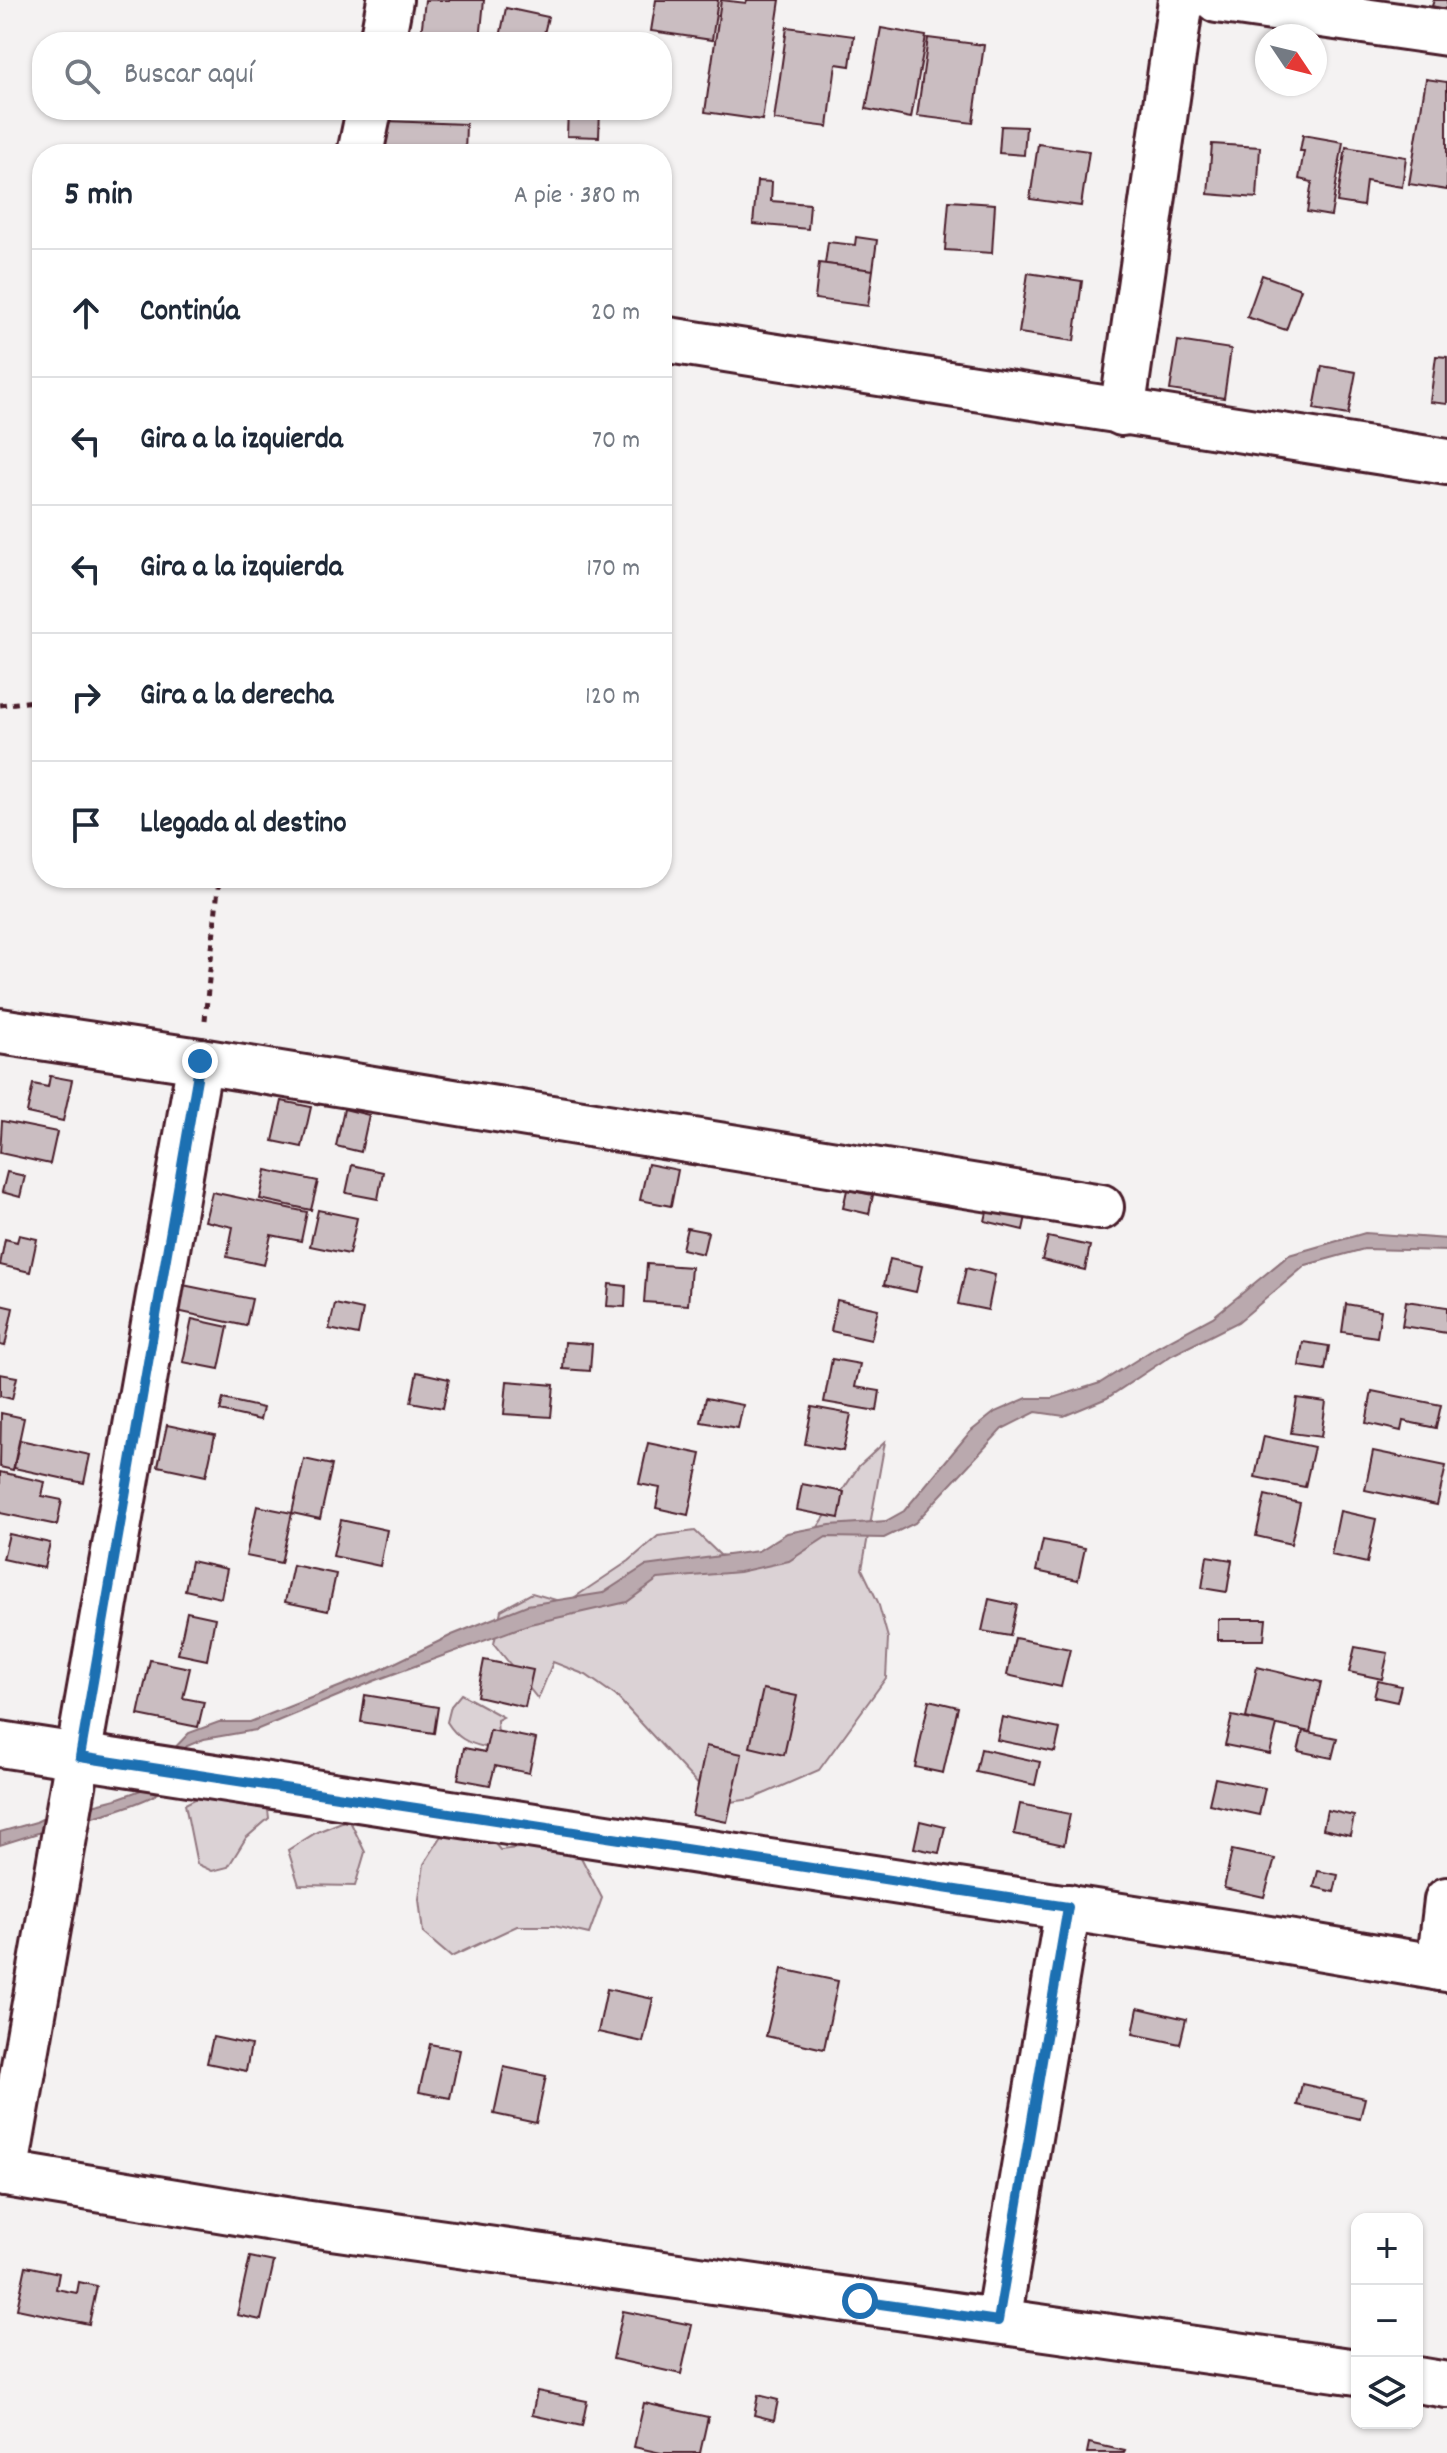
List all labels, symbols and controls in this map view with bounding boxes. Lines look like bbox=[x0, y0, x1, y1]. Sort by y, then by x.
north arrow bbox=[1255, 24, 1327, 96]
search box bbox=[32, 32, 672, 120]
icon: search bbox=[60, 54, 104, 98]
text: Buscar aquí bbox=[124, 55, 254, 98]
text: 5 min bbox=[64, 172, 133, 221]
text: A pie · 380 m bbox=[514, 178, 640, 215]
icon: ahead bbox=[64, 291, 108, 335]
text: Continúa bbox=[140, 292, 239, 335]
text: 20 m bbox=[591, 295, 640, 332]
icon: left bbox=[64, 419, 108, 463]
text: Gira a la izquierda bbox=[140, 420, 343, 463]
text: 70 m bbox=[592, 423, 640, 460]
icon: left bbox=[64, 547, 108, 591]
text: Gira a la izquierda bbox=[140, 548, 343, 591]
text: 170 m bbox=[586, 551, 640, 588]
icon: right bbox=[64, 675, 108, 719]
text: Gira a la derecha bbox=[140, 676, 333, 719]
text: 120 m bbox=[585, 679, 640, 716]
icon: arrive bbox=[64, 803, 108, 847]
text: Llegada al destino bbox=[140, 804, 347, 847]
route end bbox=[182, 1043, 218, 1079]
map controls bbox=[1351, 2213, 1423, 2429]
button: + bbox=[1351, 2213, 1423, 2285]
route start bbox=[842, 2283, 878, 2319]
button: − bbox=[1351, 2285, 1423, 2357]
button: layers bbox=[1351, 2357, 1423, 2429]

